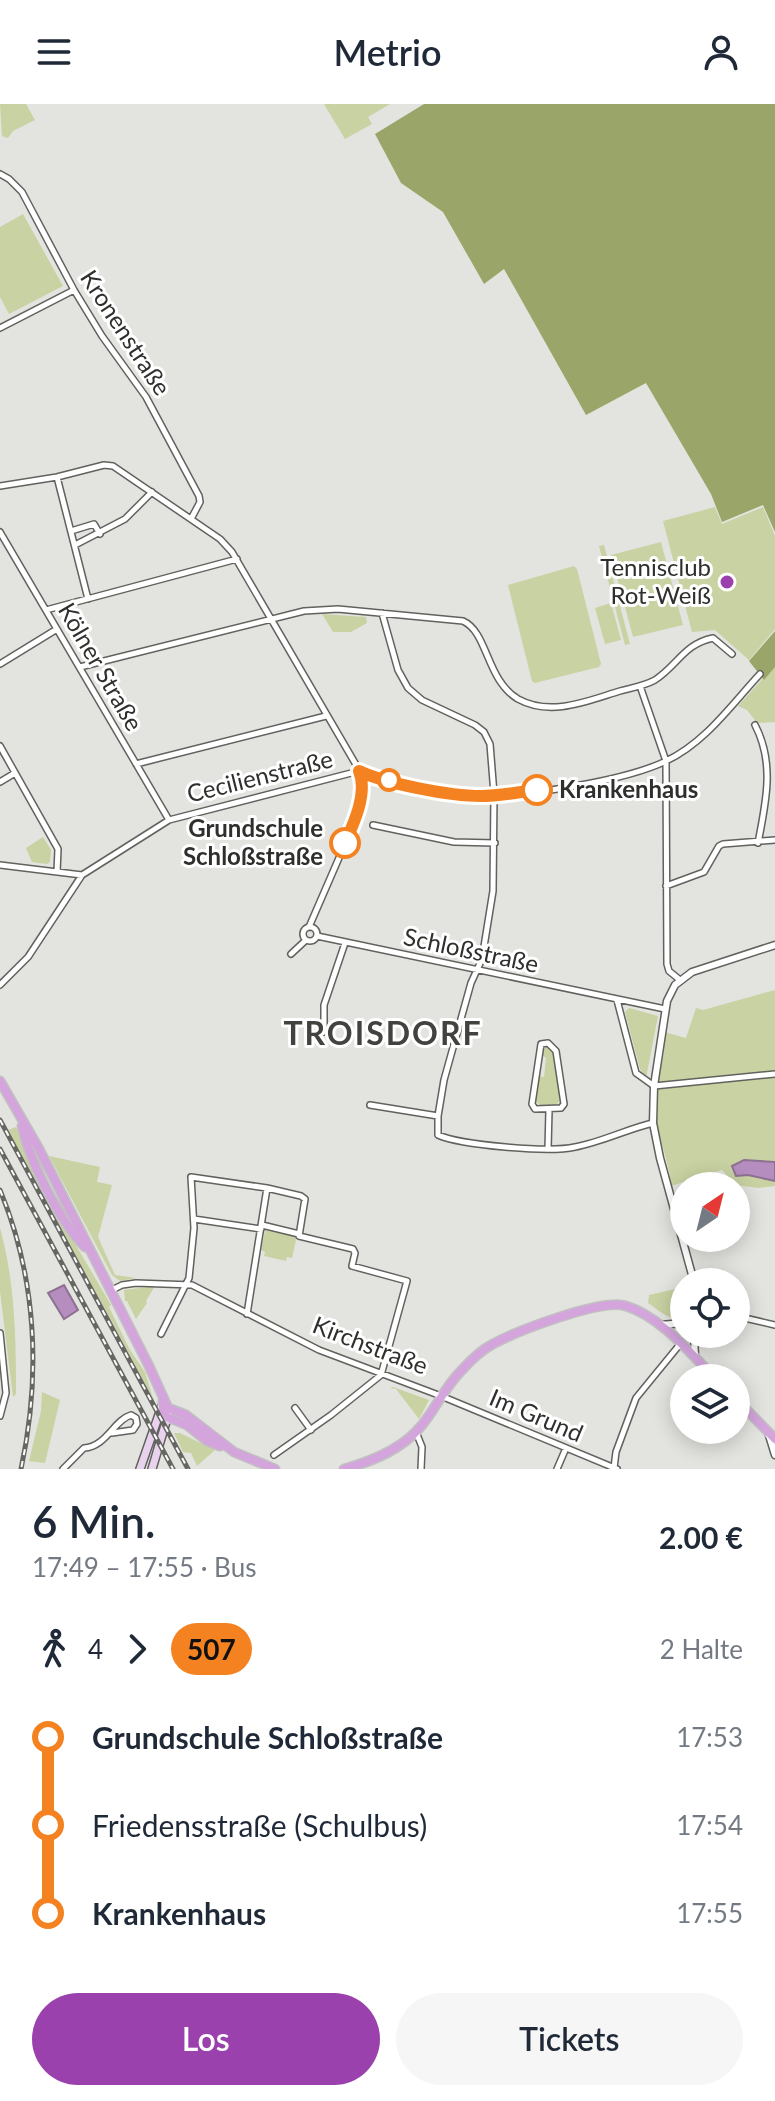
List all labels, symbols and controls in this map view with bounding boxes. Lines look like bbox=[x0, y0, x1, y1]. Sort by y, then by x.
icon: menu bbox=[32, 30, 76, 74]
text: Metrio bbox=[333, 30, 442, 74]
icon: person bbox=[699, 30, 743, 74]
street label: Kronenstraße bbox=[75, 264, 177, 400]
place label: Tennisclub Rot-Weiß bbox=[600, 552, 711, 609]
marker: Tennisclub Rot-Weiß bbox=[718, 573, 736, 591]
street label: Kölner Straße bbox=[53, 597, 150, 735]
street label: Cecilienstraße bbox=[184, 743, 336, 808]
unlabelled marker bbox=[378, 769, 400, 791]
place label: Krankenhaus bbox=[559, 774, 698, 803]
marker: Krankenhaus bbox=[522, 775, 552, 805]
place label: Grundschule Schloßstraße bbox=[183, 813, 323, 870]
marker: Grundschule Schloßstraße bbox=[330, 828, 360, 858]
street label: Schloßstraße bbox=[401, 921, 541, 978]
district label: TROISDORF bbox=[283, 1013, 483, 1052]
north arrow bbox=[670, 1172, 750, 1252]
map controls bbox=[670, 1172, 750, 1444]
button: locate bbox=[670, 1268, 750, 1348]
street label: Kirchstraße bbox=[309, 1309, 432, 1380]
button: layers bbox=[670, 1364, 750, 1444]
street label: Im Grund bbox=[485, 1382, 588, 1447]
text: 6 Min. bbox=[32, 1495, 155, 1547]
text: 2.00 € bbox=[659, 1519, 743, 1555]
text: 17:49 – 17:55 · Bus bbox=[32, 1551, 256, 1583]
icon: walk bbox=[32, 1627, 76, 1671]
icon: forward bbox=[115, 1627, 159, 1671]
text: 507 bbox=[187, 1632, 236, 1666]
text: 4 bbox=[88, 1633, 103, 1665]
text: 2 Halte bbox=[660, 1633, 743, 1665]
text: Grundschule Schloßstraße bbox=[92, 1719, 443, 1755]
text: 17:53 bbox=[676, 1721, 743, 1753]
text: Friedensstraße (Schulbus) bbox=[92, 1807, 427, 1843]
text: 17:54 bbox=[676, 1809, 743, 1841]
text: Krankenhaus bbox=[92, 1895, 266, 1931]
text: 17:55 bbox=[676, 1897, 743, 1929]
button: Los bbox=[32, 1993, 380, 2085]
button: Tickets bbox=[396, 1993, 743, 2085]

